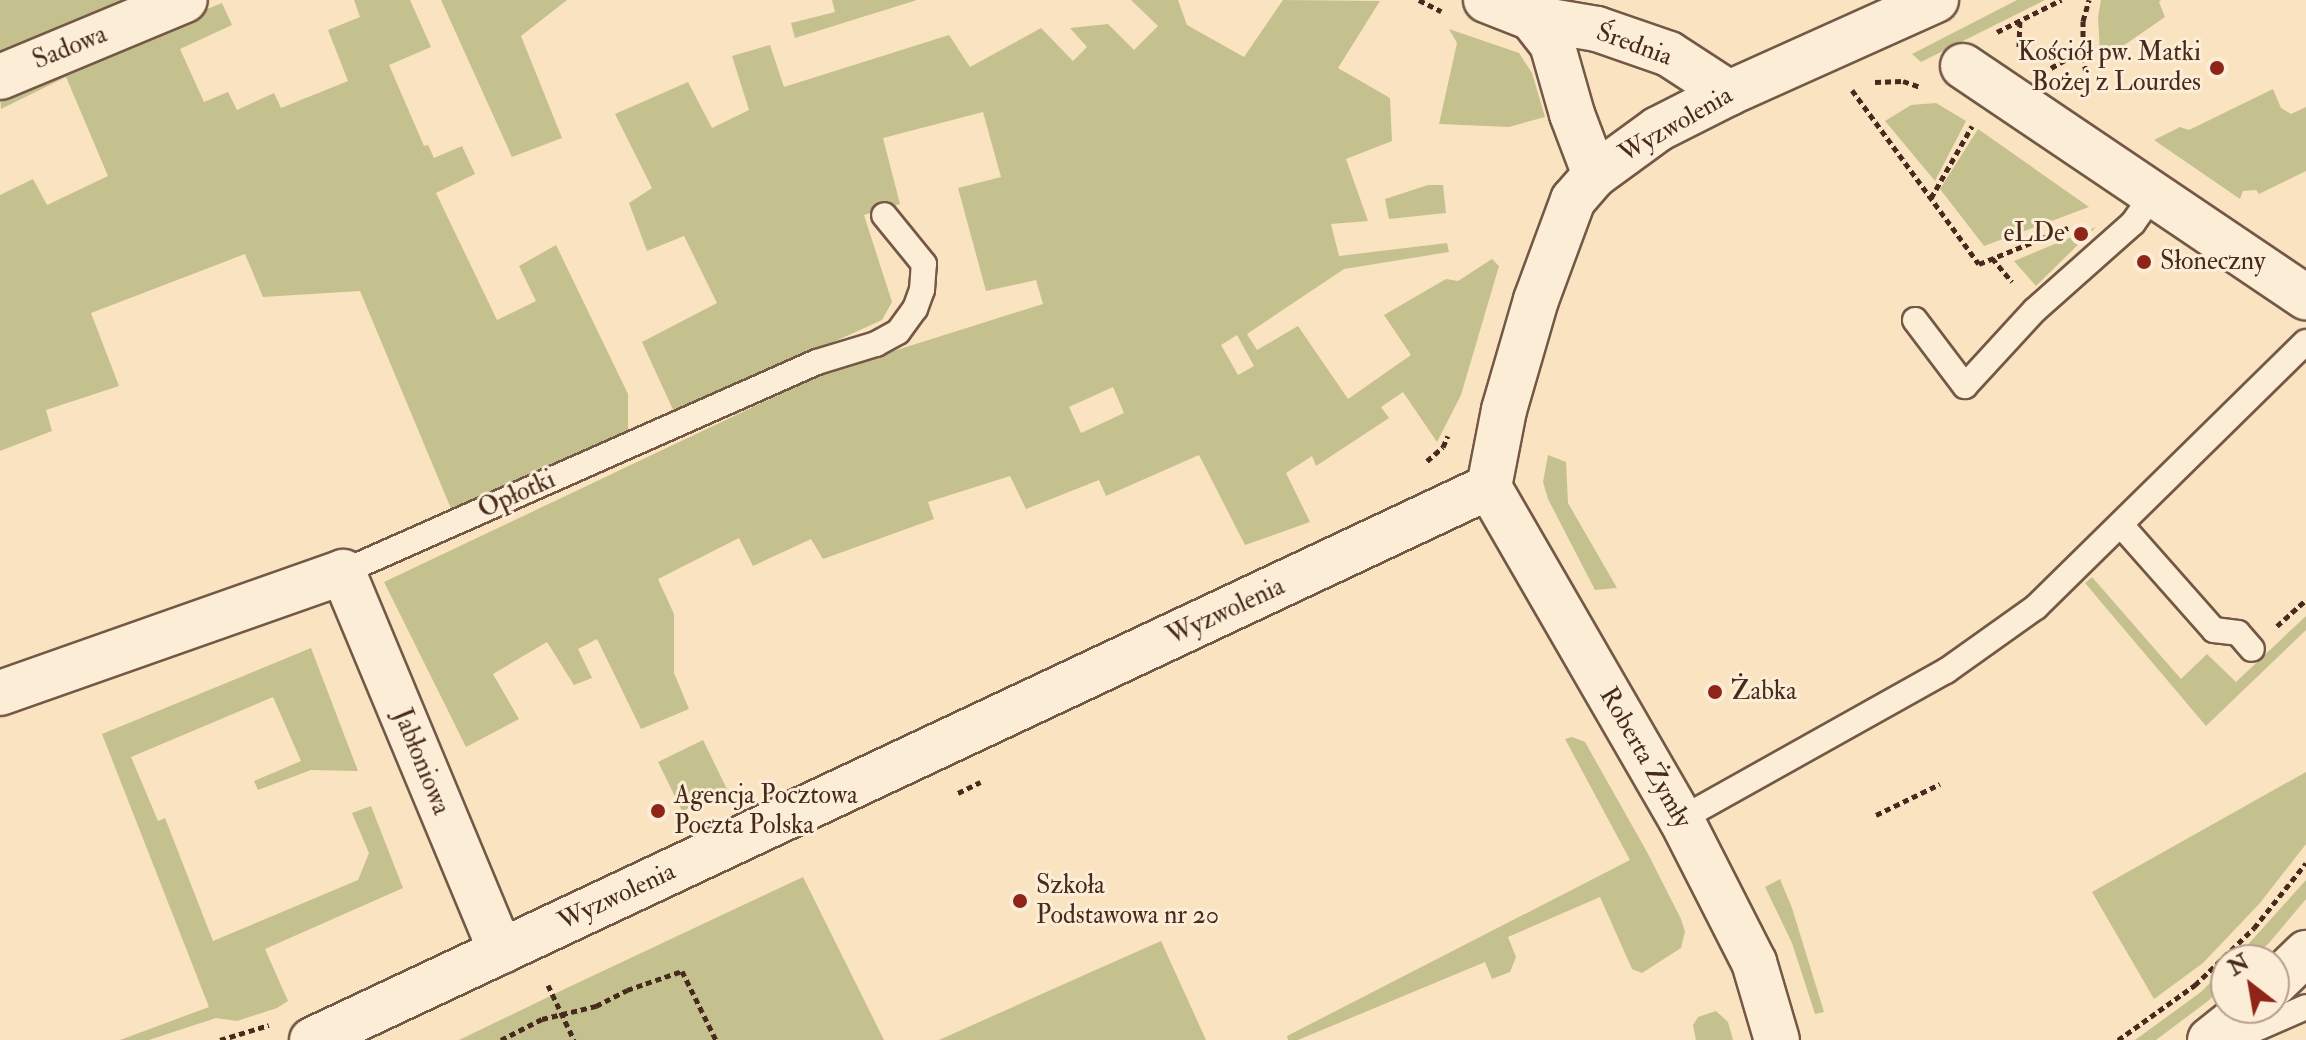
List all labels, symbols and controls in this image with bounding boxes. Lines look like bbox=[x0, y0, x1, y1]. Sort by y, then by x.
street label: Średnia bbox=[1592, 17, 1676, 73]
street label: Sadowa bbox=[28, 19, 112, 77]
place label: Kościół pw. Matki Bożej z Lourdes bbox=[2018, 37, 2201, 98]
marker: Kościół pw. Matki Bożej z Lourdes bbox=[2208, 59, 2226, 77]
street label: Wyzwolenia bbox=[1614, 80, 1738, 170]
place label: eLDe bbox=[2004, 218, 2065, 250]
marker: eLDe bbox=[2072, 225, 2090, 243]
place label: Słoneczny bbox=[2160, 246, 2265, 278]
marker: Słoneczny bbox=[2135, 253, 2153, 271]
street label: Opłotki bbox=[474, 464, 560, 526]
street label: Wyzwolenia bbox=[1162, 571, 1290, 653]
place label: Żabka bbox=[1731, 676, 1797, 708]
street label: Roberta Żymły bbox=[1592, 682, 1698, 834]
marker: Żabka bbox=[1706, 683, 1724, 701]
street label: Jabłoniowa bbox=[386, 704, 456, 820]
place label: Agencja Pocztowa Poczta Polska bbox=[674, 780, 858, 842]
marker: Agencja Pocztowa Poczta Polska bbox=[649, 802, 667, 820]
street label: Wyzwolenia bbox=[553, 856, 681, 938]
place label: Szkoła Podstawowa nr 20 bbox=[1036, 870, 1219, 932]
marker: Szkoła Podstawowa nr 20 bbox=[1011, 892, 1029, 910]
north arrow bbox=[2210, 944, 2290, 1024]
text: N bbox=[2223, 948, 2254, 982]

